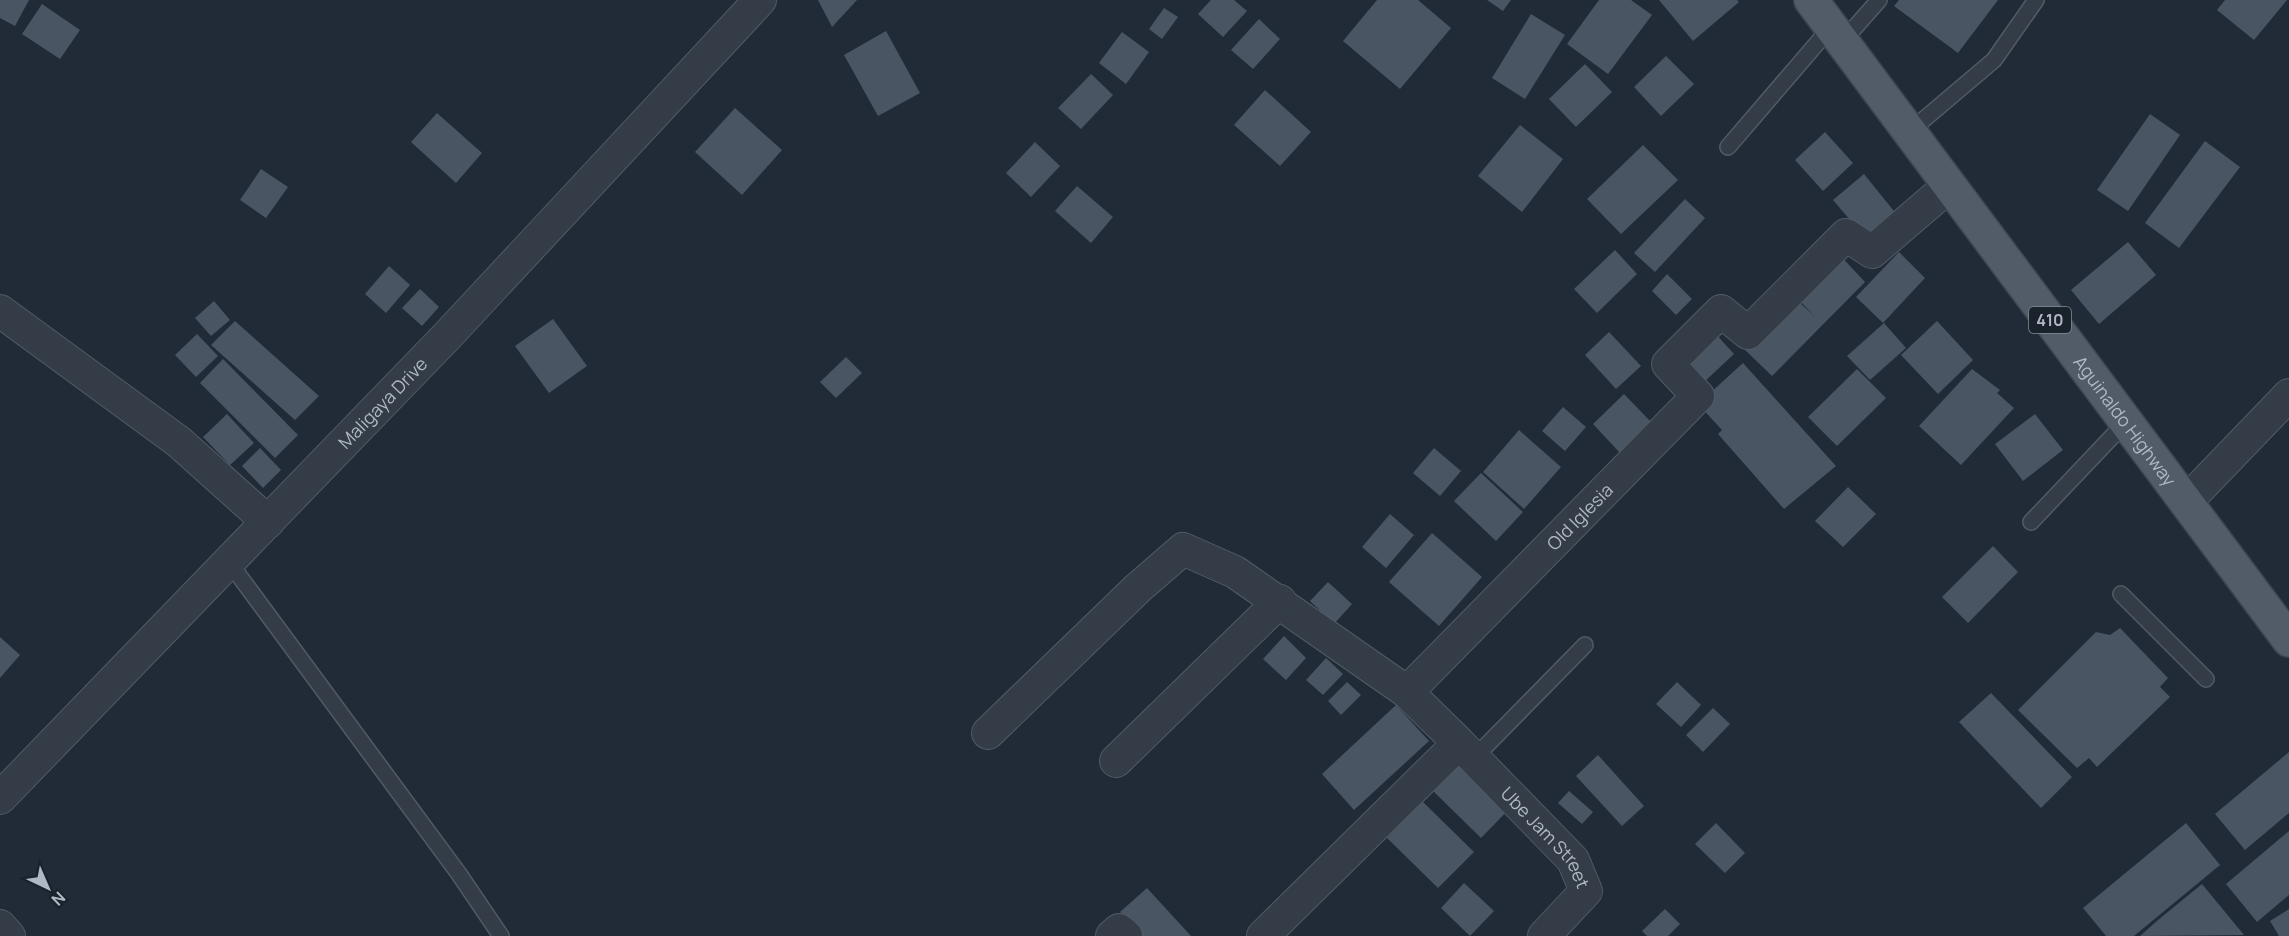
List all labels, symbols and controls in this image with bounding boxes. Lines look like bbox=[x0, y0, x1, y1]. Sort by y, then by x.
road number: 410 bbox=[2029, 307, 2071, 333]
street label: Aguinaldo Highway bbox=[2069, 351, 2182, 491]
street label: Maligaya Drive bbox=[333, 352, 432, 454]
street label: Old Iglesia bbox=[1541, 478, 1618, 555]
street label: Ube Jam Street bbox=[1496, 781, 1595, 892]
north arrow bbox=[18, 858, 78, 918]
text: N bbox=[47, 887, 70, 911]

